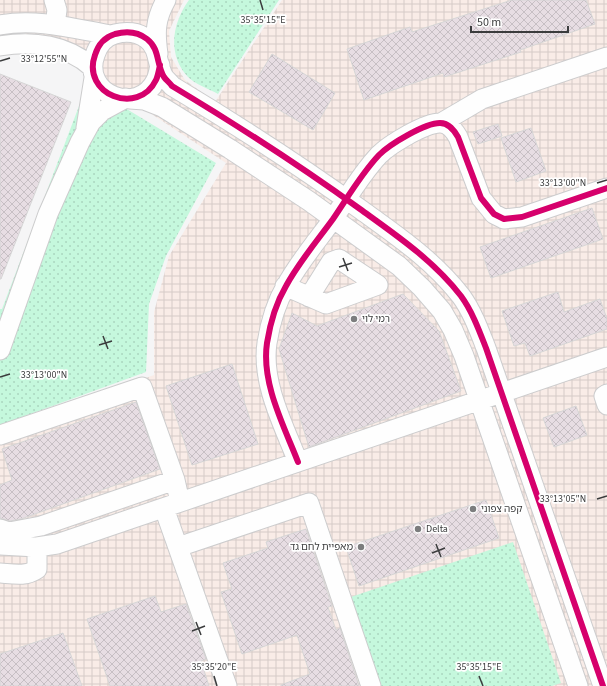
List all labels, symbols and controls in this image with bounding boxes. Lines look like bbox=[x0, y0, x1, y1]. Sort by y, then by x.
scale bar bbox=[471, 8, 568, 34]
text: 35°35'15"E bbox=[240, 13, 286, 27]
text: 50 m bbox=[477, 14, 501, 31]
text: 33°12'55"N bbox=[21, 52, 67, 66]
text: 33°13'00"N bbox=[540, 176, 586, 190]
place label: רמי לוי bbox=[362, 312, 390, 326]
marker: רמי לוי bbox=[349, 314, 359, 324]
text: 33°13'00"N bbox=[21, 368, 67, 382]
text: 33°13'05"N bbox=[540, 492, 586, 506]
place label: קפה צפוני bbox=[481, 502, 522, 516]
marker: קפה צפוני bbox=[468, 504, 478, 514]
place label: Delta bbox=[426, 522, 448, 536]
marker: Delta bbox=[413, 524, 423, 534]
place label: מאפיית לחם גד bbox=[290, 540, 353, 554]
marker: מאפיית לחם גד bbox=[356, 542, 366, 552]
text: 35°35'20"E bbox=[191, 660, 237, 674]
text: 35°35'15"E bbox=[456, 660, 502, 674]

